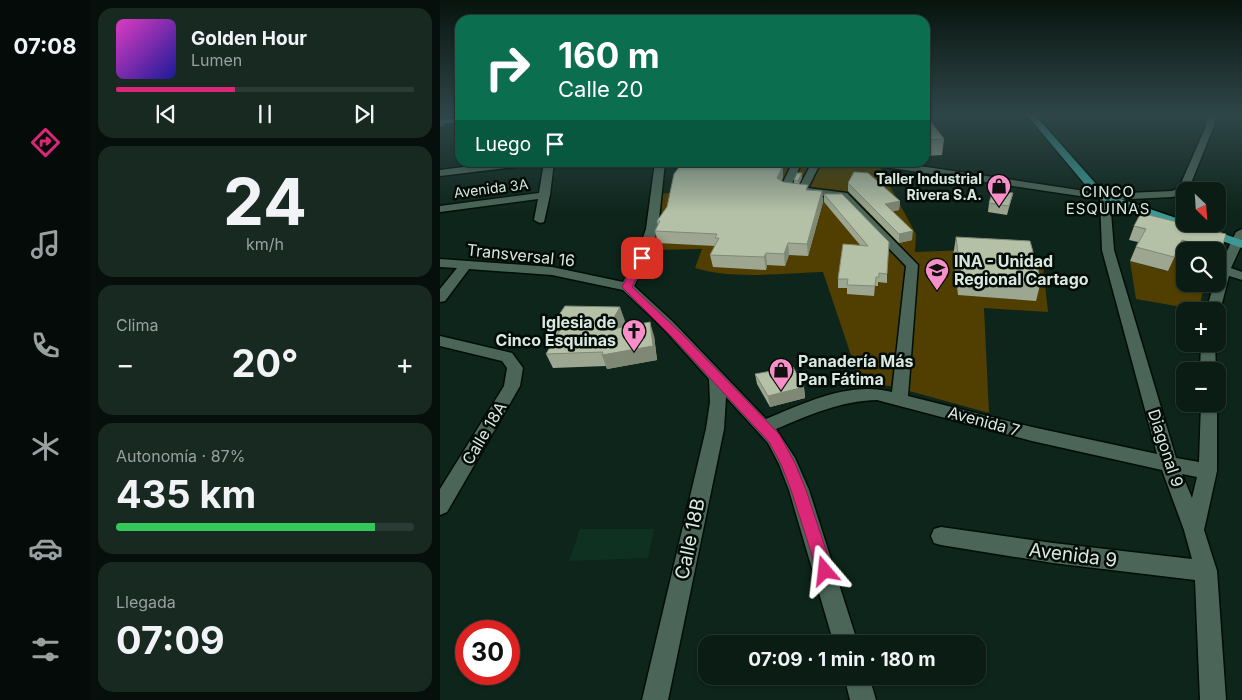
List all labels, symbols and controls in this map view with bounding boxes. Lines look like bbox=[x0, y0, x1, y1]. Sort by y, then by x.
text: Golden Hour bbox=[191, 27, 307, 50]
text: 07:08 bbox=[14, 33, 76, 59]
text: 160 m bbox=[558, 34, 660, 76]
icon: right bbox=[475, 35, 540, 100]
text: Lumen bbox=[191, 50, 242, 70]
text: Calle 20 bbox=[558, 76, 643, 102]
icon: previous bbox=[152, 100, 180, 128]
icon: pause bbox=[251, 100, 279, 128]
icon: next bbox=[350, 100, 378, 128]
icon: directions bbox=[28, 125, 63, 160]
icon: arrive bbox=[541, 130, 569, 158]
text: Luego bbox=[475, 133, 531, 156]
text: 24 bbox=[223, 162, 307, 241]
place label: Taller Industrial Rivera S.A. bbox=[876, 170, 982, 203]
shop icon: Taller Industrial Rivera S.A. bbox=[986, 173, 1012, 207]
street label: Avenida 3A bbox=[453, 175, 529, 201]
district label: CINCO ESQUINAS bbox=[1066, 182, 1150, 218]
north arrow bbox=[1176, 182, 1226, 232]
map controls bbox=[1176, 182, 1226, 412]
icon: music bbox=[28, 227, 63, 262]
text: km/h bbox=[246, 234, 284, 254]
pin bbox=[621, 237, 663, 279]
street label: Transversal 16 bbox=[466, 239, 576, 271]
button: search bbox=[1176, 242, 1226, 292]
icon: arrive bbox=[628, 244, 656, 272]
place label: INA - Unidad Regional Cartago bbox=[954, 251, 1089, 289]
school or university icon: INA - Unidad Regional Cartago bbox=[924, 257, 950, 291]
button: + bbox=[1176, 302, 1226, 352]
place label: Iglesia de Cinco Esquinas bbox=[496, 312, 616, 350]
text: Clima bbox=[116, 315, 158, 335]
church icon: Iglesia de Cinco Esquinas bbox=[621, 318, 647, 352]
icon: phone bbox=[28, 328, 63, 363]
text: 20° bbox=[231, 340, 299, 386]
text: − bbox=[116, 347, 135, 381]
text: + bbox=[395, 347, 414, 381]
place label: Panadería Más Pan Fátima bbox=[798, 351, 914, 389]
shop icon: Panadería Más Pan Fátima bbox=[768, 357, 794, 391]
button: − bbox=[1176, 362, 1226, 412]
street label: Calle 18A bbox=[457, 398, 511, 468]
street label: Avenida 7 bbox=[946, 402, 1022, 440]
street label: Diagonal 9 bbox=[1144, 407, 1188, 489]
icon: climate bbox=[28, 429, 63, 464]
text: Autonomía · 87% bbox=[116, 446, 245, 466]
text: 435 km bbox=[116, 471, 256, 517]
street label: Calle 18B bbox=[670, 496, 710, 582]
icon: car bbox=[28, 531, 63, 566]
street label: Avenida 9 bbox=[1028, 538, 1118, 572]
position arrow bbox=[798, 544, 850, 596]
text: Llegada bbox=[116, 592, 176, 612]
text: 07:09 bbox=[116, 617, 225, 663]
speed limit sign: 30 bbox=[455, 620, 520, 685]
icon: filters bbox=[28, 632, 63, 667]
text: 07:09 · 1 min · 180 m bbox=[748, 648, 936, 671]

